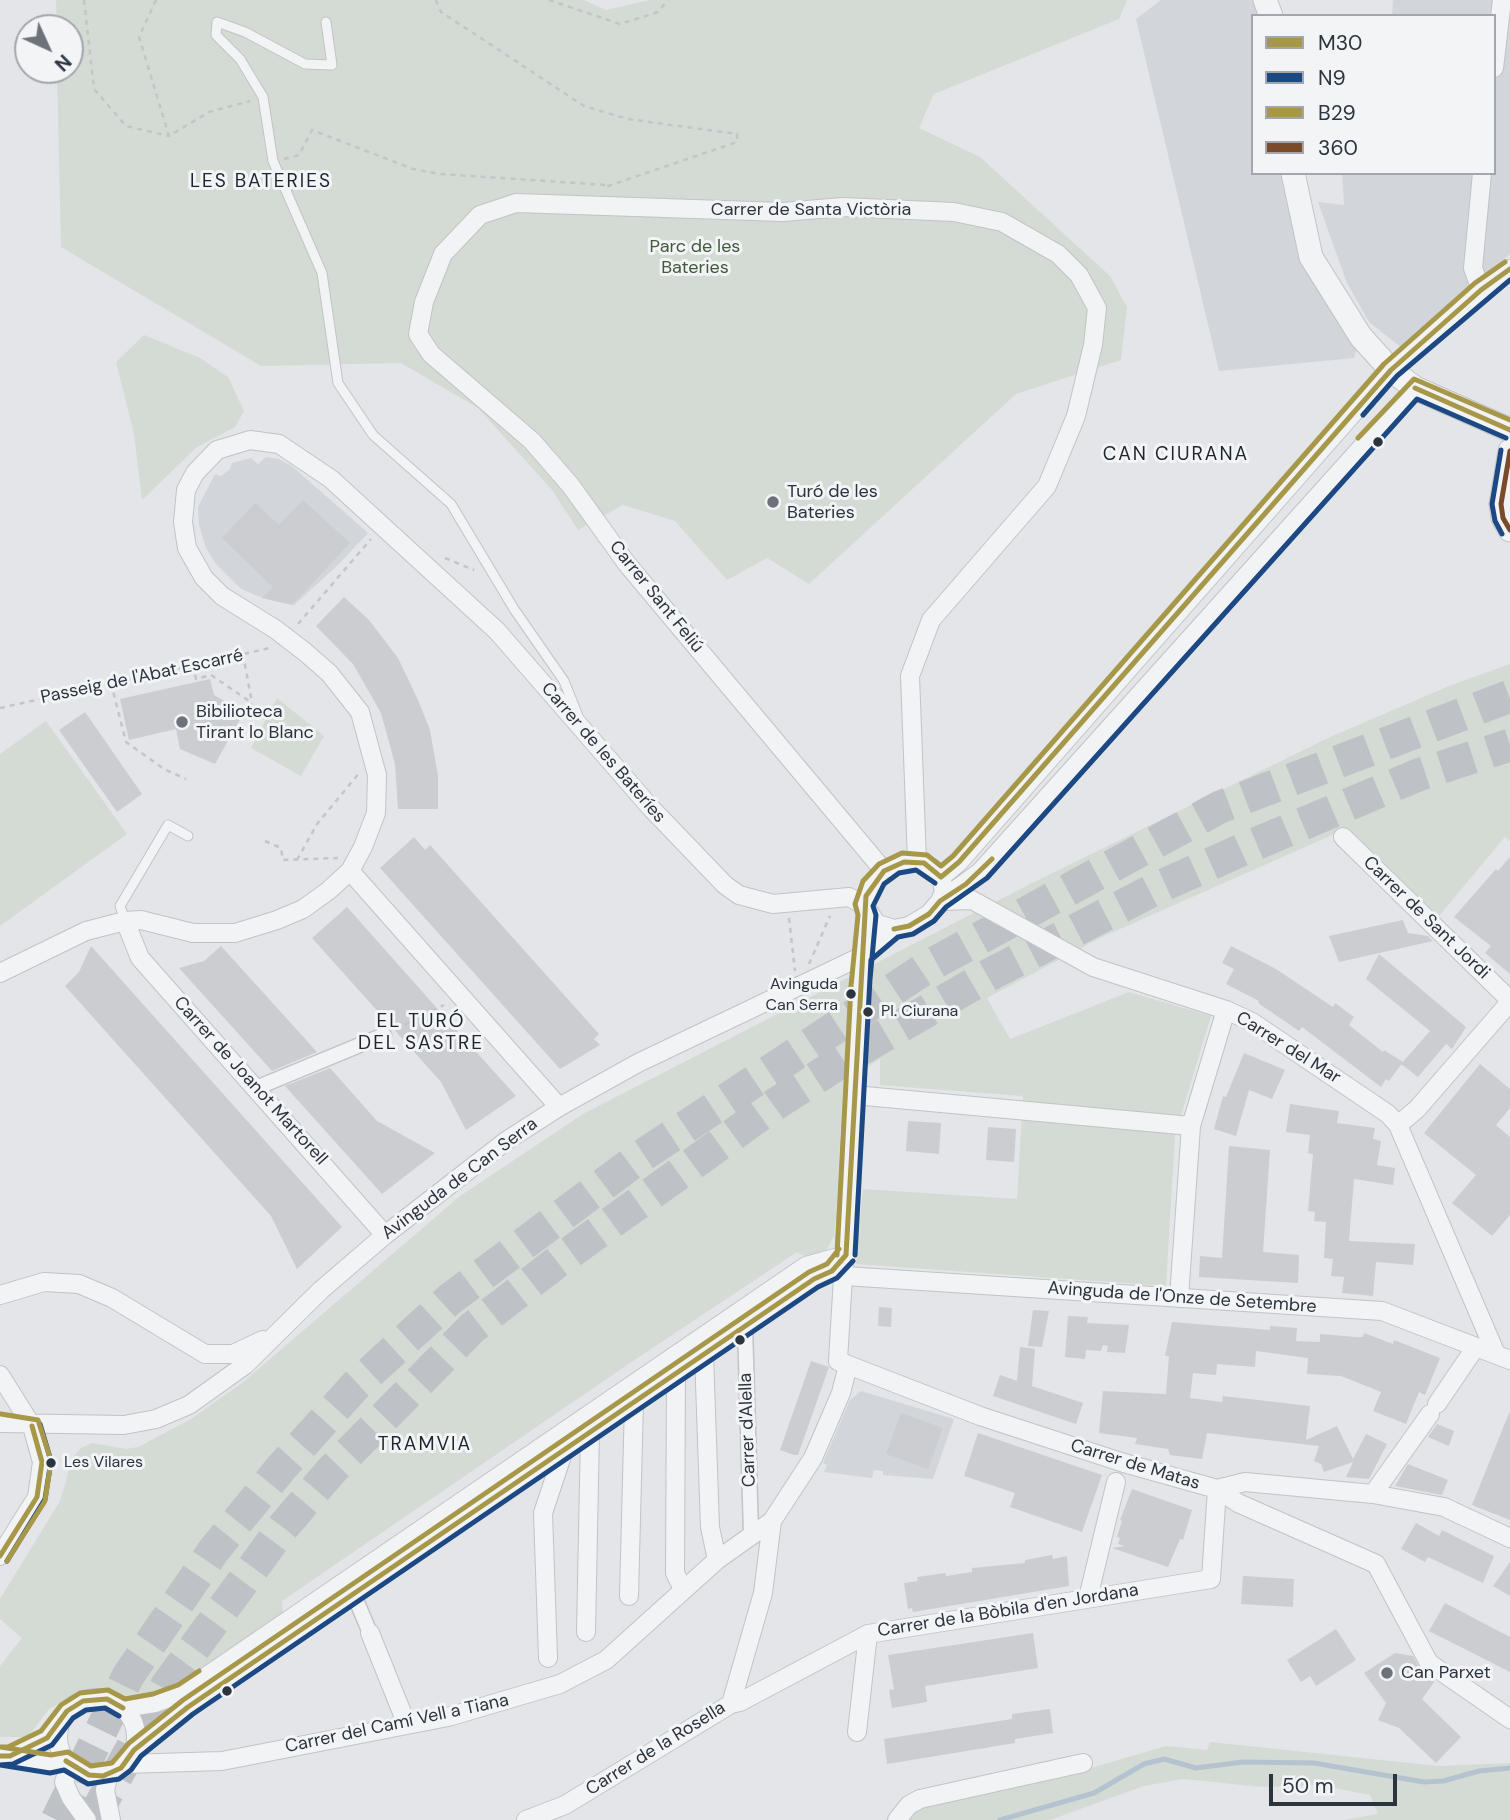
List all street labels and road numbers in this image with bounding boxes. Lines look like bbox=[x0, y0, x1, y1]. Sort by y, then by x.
street label: Carrer de Santa Victòria bbox=[711, 199, 911, 221]
street label: Carrer Sant Feliú bbox=[604, 537, 708, 657]
street label: Passeig de l'Abat Escarré bbox=[39, 645, 245, 709]
street label: Carrer de les Bateríes bbox=[536, 678, 670, 828]
street label: Carrer de Sant Jordi bbox=[1358, 852, 1494, 984]
street label: Carrer de Joanot Martorell bbox=[169, 992, 331, 1170]
street label: Carrer del Mar bbox=[1232, 1007, 1344, 1089]
street label: Avinguda de Can Serra bbox=[378, 1113, 542, 1245]
street label: Avinguda de l'Onze de Setembre bbox=[1047, 1278, 1317, 1318]
street label: Carrer d'Alella bbox=[735, 1372, 761, 1488]
street label: Carrer de Matas bbox=[1068, 1435, 1202, 1495]
street label: Carrer de la Bòbila d'en Jordana bbox=[876, 1580, 1140, 1642]
street label: Carrer del Camí Vell a Tiana bbox=[283, 1690, 511, 1758]
street label: Carrer de la Rosella bbox=[582, 1697, 730, 1801]

